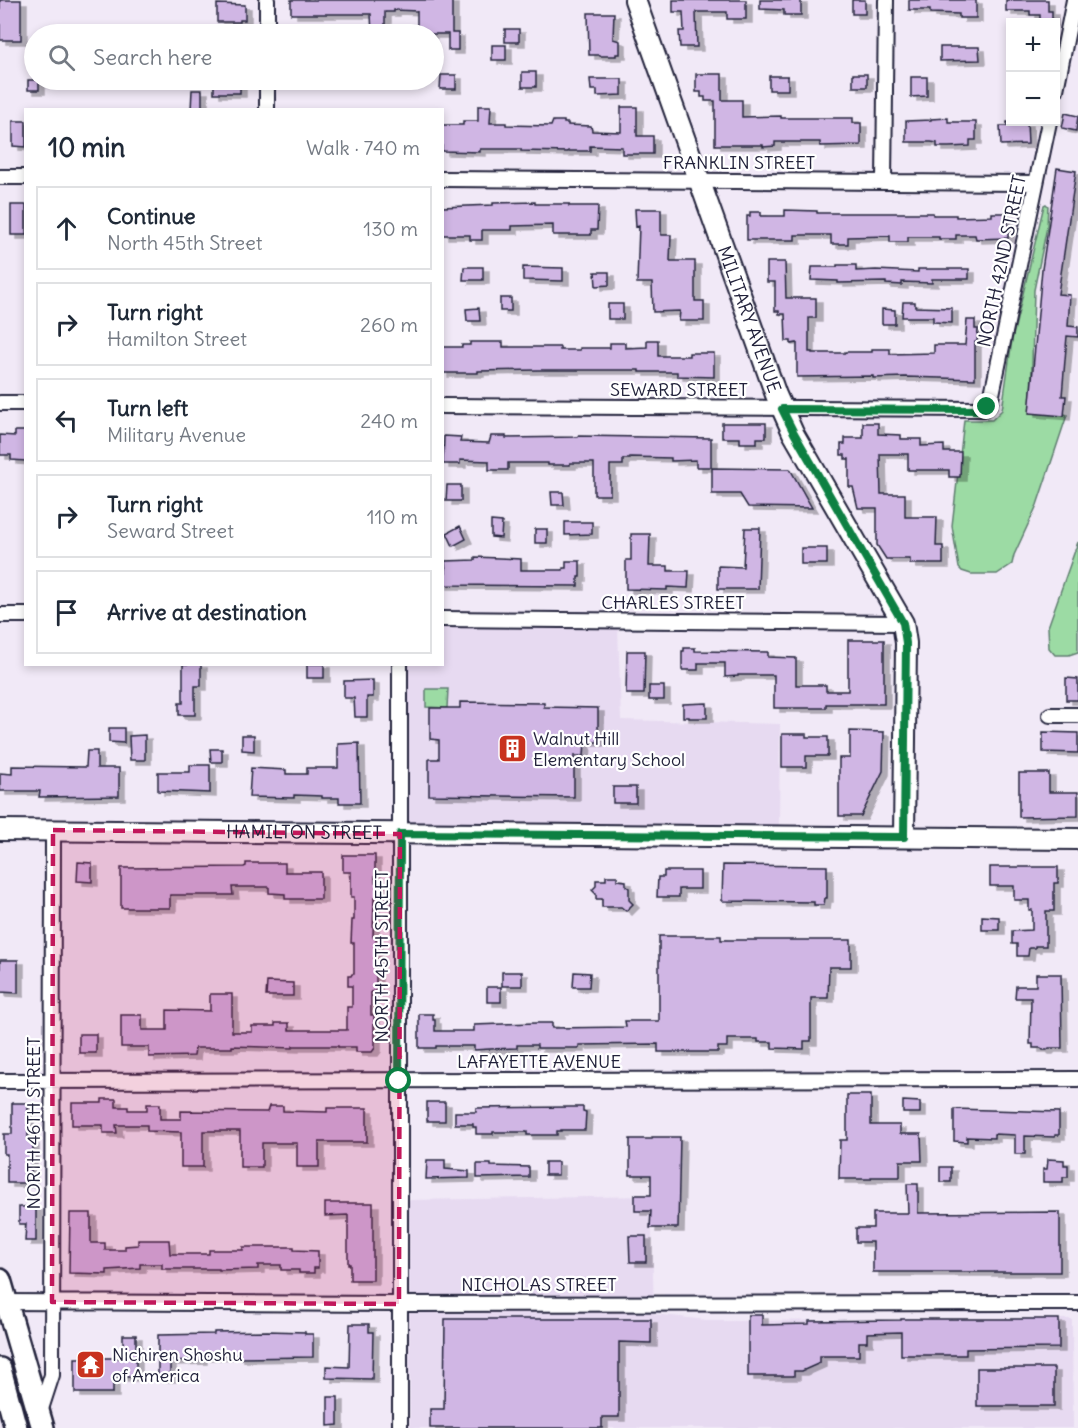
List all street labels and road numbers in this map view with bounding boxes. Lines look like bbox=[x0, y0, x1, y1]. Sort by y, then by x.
street label: FRANKLIN STREET bbox=[663, 151, 815, 174]
street label: NORTH 42ND STREET bbox=[972, 173, 1031, 349]
street label: MILITARY AVENUE bbox=[713, 243, 786, 396]
street label: SEWARD STREET bbox=[610, 378, 748, 401]
street label: CHARLES STREET bbox=[601, 591, 745, 614]
street label: HAMILTON STREET bbox=[226, 820, 382, 844]
street label: NORTH 45TH STREET bbox=[370, 870, 393, 1042]
street label: NORTH 46TH STREET bbox=[22, 1037, 45, 1209]
street label: LAFAYETTE AVENUE bbox=[457, 1050, 621, 1073]
street label: NICHOLAS STREET bbox=[461, 1273, 617, 1296]

